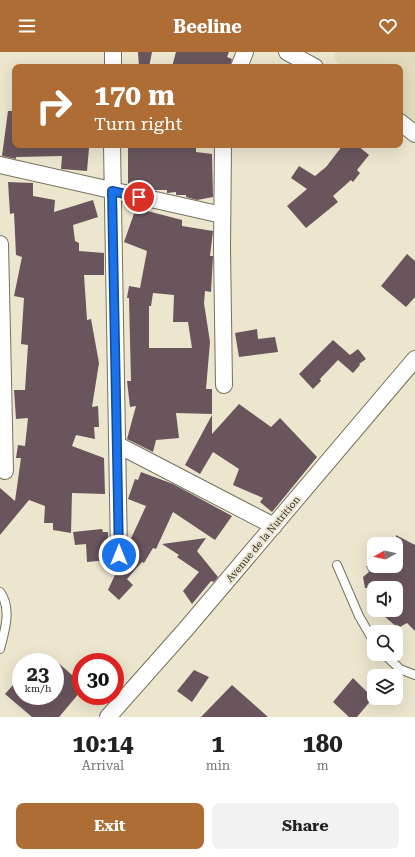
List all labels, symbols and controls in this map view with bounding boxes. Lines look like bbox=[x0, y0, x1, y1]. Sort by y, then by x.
icon: menu bbox=[16, 15, 38, 37]
icon: heart bbox=[377, 15, 399, 37]
text: Beeline bbox=[173, 16, 242, 37]
text: 170 m bbox=[94, 79, 175, 112]
icon: right bbox=[28, 80, 80, 132]
text: Turn right bbox=[94, 113, 182, 134]
pin bbox=[122, 180, 156, 214]
icon: arrive bbox=[128, 186, 150, 208]
street label: Avenue de la Nutrition bbox=[224, 493, 302, 584]
position arrow bbox=[98, 534, 140, 576]
north arrow bbox=[367, 537, 403, 573]
map controls bbox=[367, 537, 403, 705]
button: sound bbox=[367, 581, 403, 617]
button: search bbox=[367, 625, 403, 661]
speed limit sign: 30 bbox=[72, 653, 124, 705]
text: 23 bbox=[27, 662, 49, 686]
button: layers bbox=[367, 669, 403, 705]
text: km/h bbox=[25, 683, 51, 694]
text: 10:14 bbox=[72, 730, 134, 758]
text: 1 bbox=[211, 730, 225, 758]
text: 180 bbox=[302, 730, 343, 758]
text: Arrival bbox=[82, 758, 124, 773]
text: min bbox=[206, 758, 230, 773]
text: m bbox=[317, 758, 329, 773]
button: Exit bbox=[16, 803, 204, 849]
button: Share bbox=[212, 803, 399, 849]

